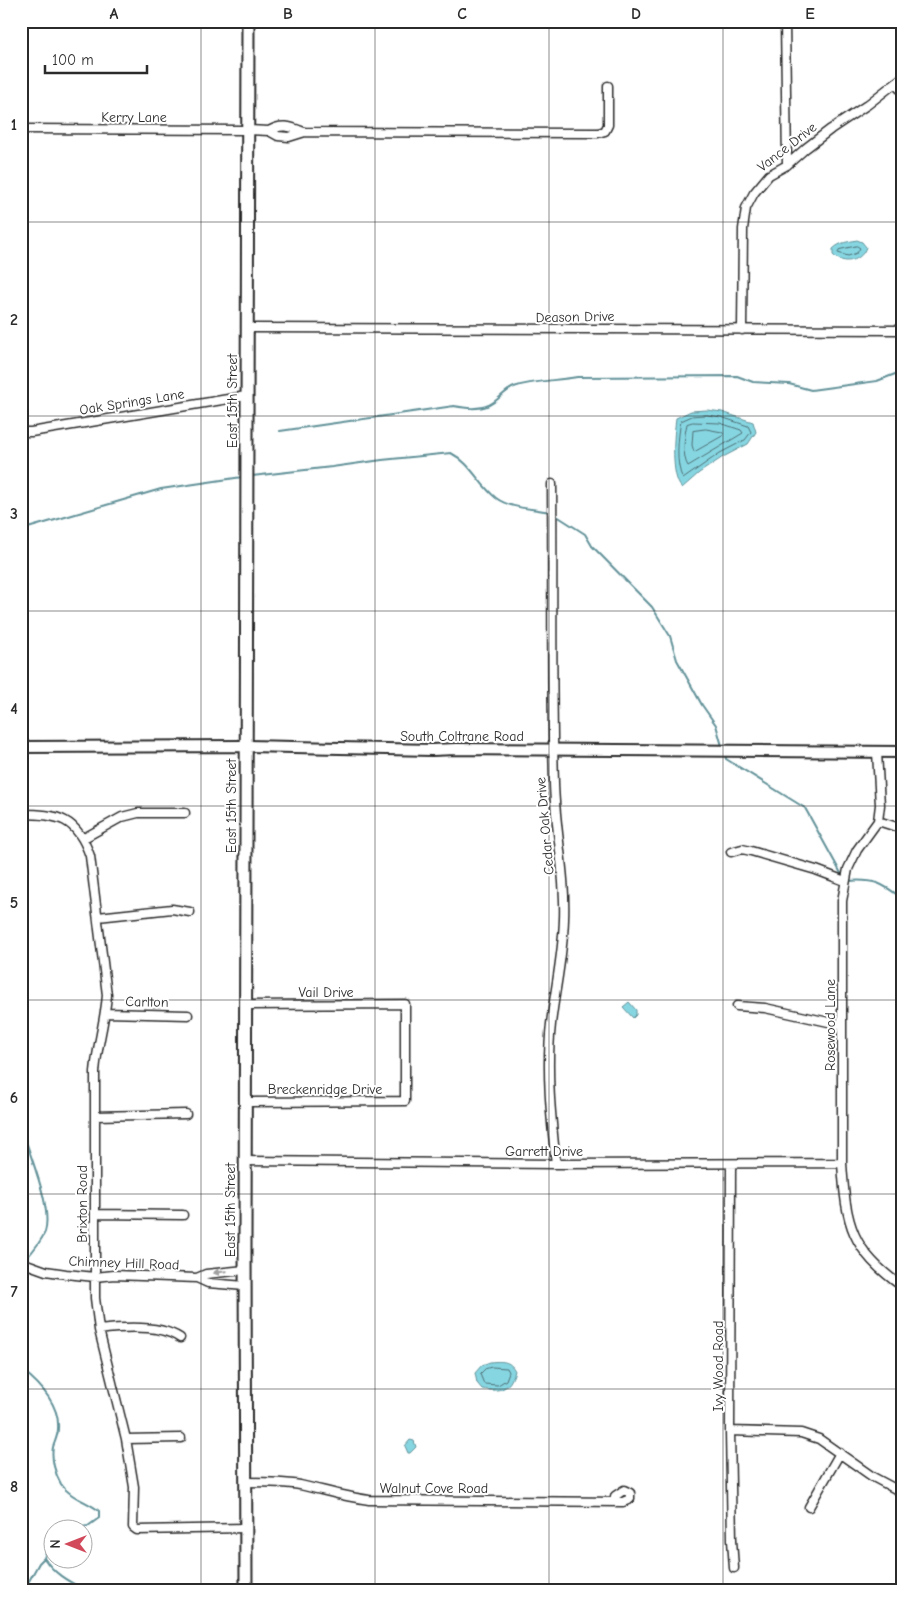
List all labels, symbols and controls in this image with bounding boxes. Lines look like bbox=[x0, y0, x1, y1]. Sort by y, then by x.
text: A bbox=[110, 5, 119, 23]
text: B bbox=[283, 5, 293, 23]
text: C bbox=[457, 5, 467, 23]
text: D bbox=[631, 5, 641, 23]
text: E bbox=[805, 5, 815, 23]
scale bar bbox=[45, 42, 148, 74]
text: 100 m bbox=[52, 51, 94, 69]
street label: Kerry Lane bbox=[101, 109, 167, 126]
text: 1 bbox=[11, 116, 17, 134]
street label: Vance Drive bbox=[754, 119, 820, 175]
street label: Deason Drive bbox=[535, 308, 615, 326]
text: 2 bbox=[10, 311, 18, 329]
street label: East 15th Street bbox=[224, 353, 241, 448]
street label: Oak Springs Lane bbox=[78, 385, 186, 419]
text: 3 bbox=[10, 505, 18, 523]
text: 4 bbox=[10, 700, 18, 718]
street label: South Coltrane Road bbox=[400, 728, 524, 745]
street label: East 15th Street bbox=[223, 758, 240, 853]
street label: Cedar Oak Drive bbox=[532, 776, 558, 876]
text: 5 bbox=[10, 894, 18, 912]
street label: Rosewood Lane bbox=[822, 979, 839, 1071]
street label: Vail Drive bbox=[299, 984, 353, 1001]
street label: Carlton bbox=[125, 993, 169, 1011]
street label: Breckenridge Drive bbox=[268, 1081, 382, 1098]
text: 6 bbox=[10, 1089, 18, 1107]
street label: Garrett Drive bbox=[505, 1143, 583, 1160]
street label: East 15th Street bbox=[222, 1162, 239, 1257]
street label: Brixton Road bbox=[74, 1165, 91, 1243]
street label: Chimney Hill Road bbox=[68, 1253, 180, 1273]
one-way arrow bbox=[212, 1268, 228, 1276]
text: 7 bbox=[10, 1283, 18, 1301]
street label: Ivy Wood Road bbox=[710, 1321, 727, 1412]
text: 8 bbox=[10, 1478, 18, 1496]
street label: Walnut Cove Road bbox=[380, 1480, 488, 1497]
north arrow bbox=[42, 1518, 92, 1568]
text: N bbox=[47, 1539, 64, 1549]

